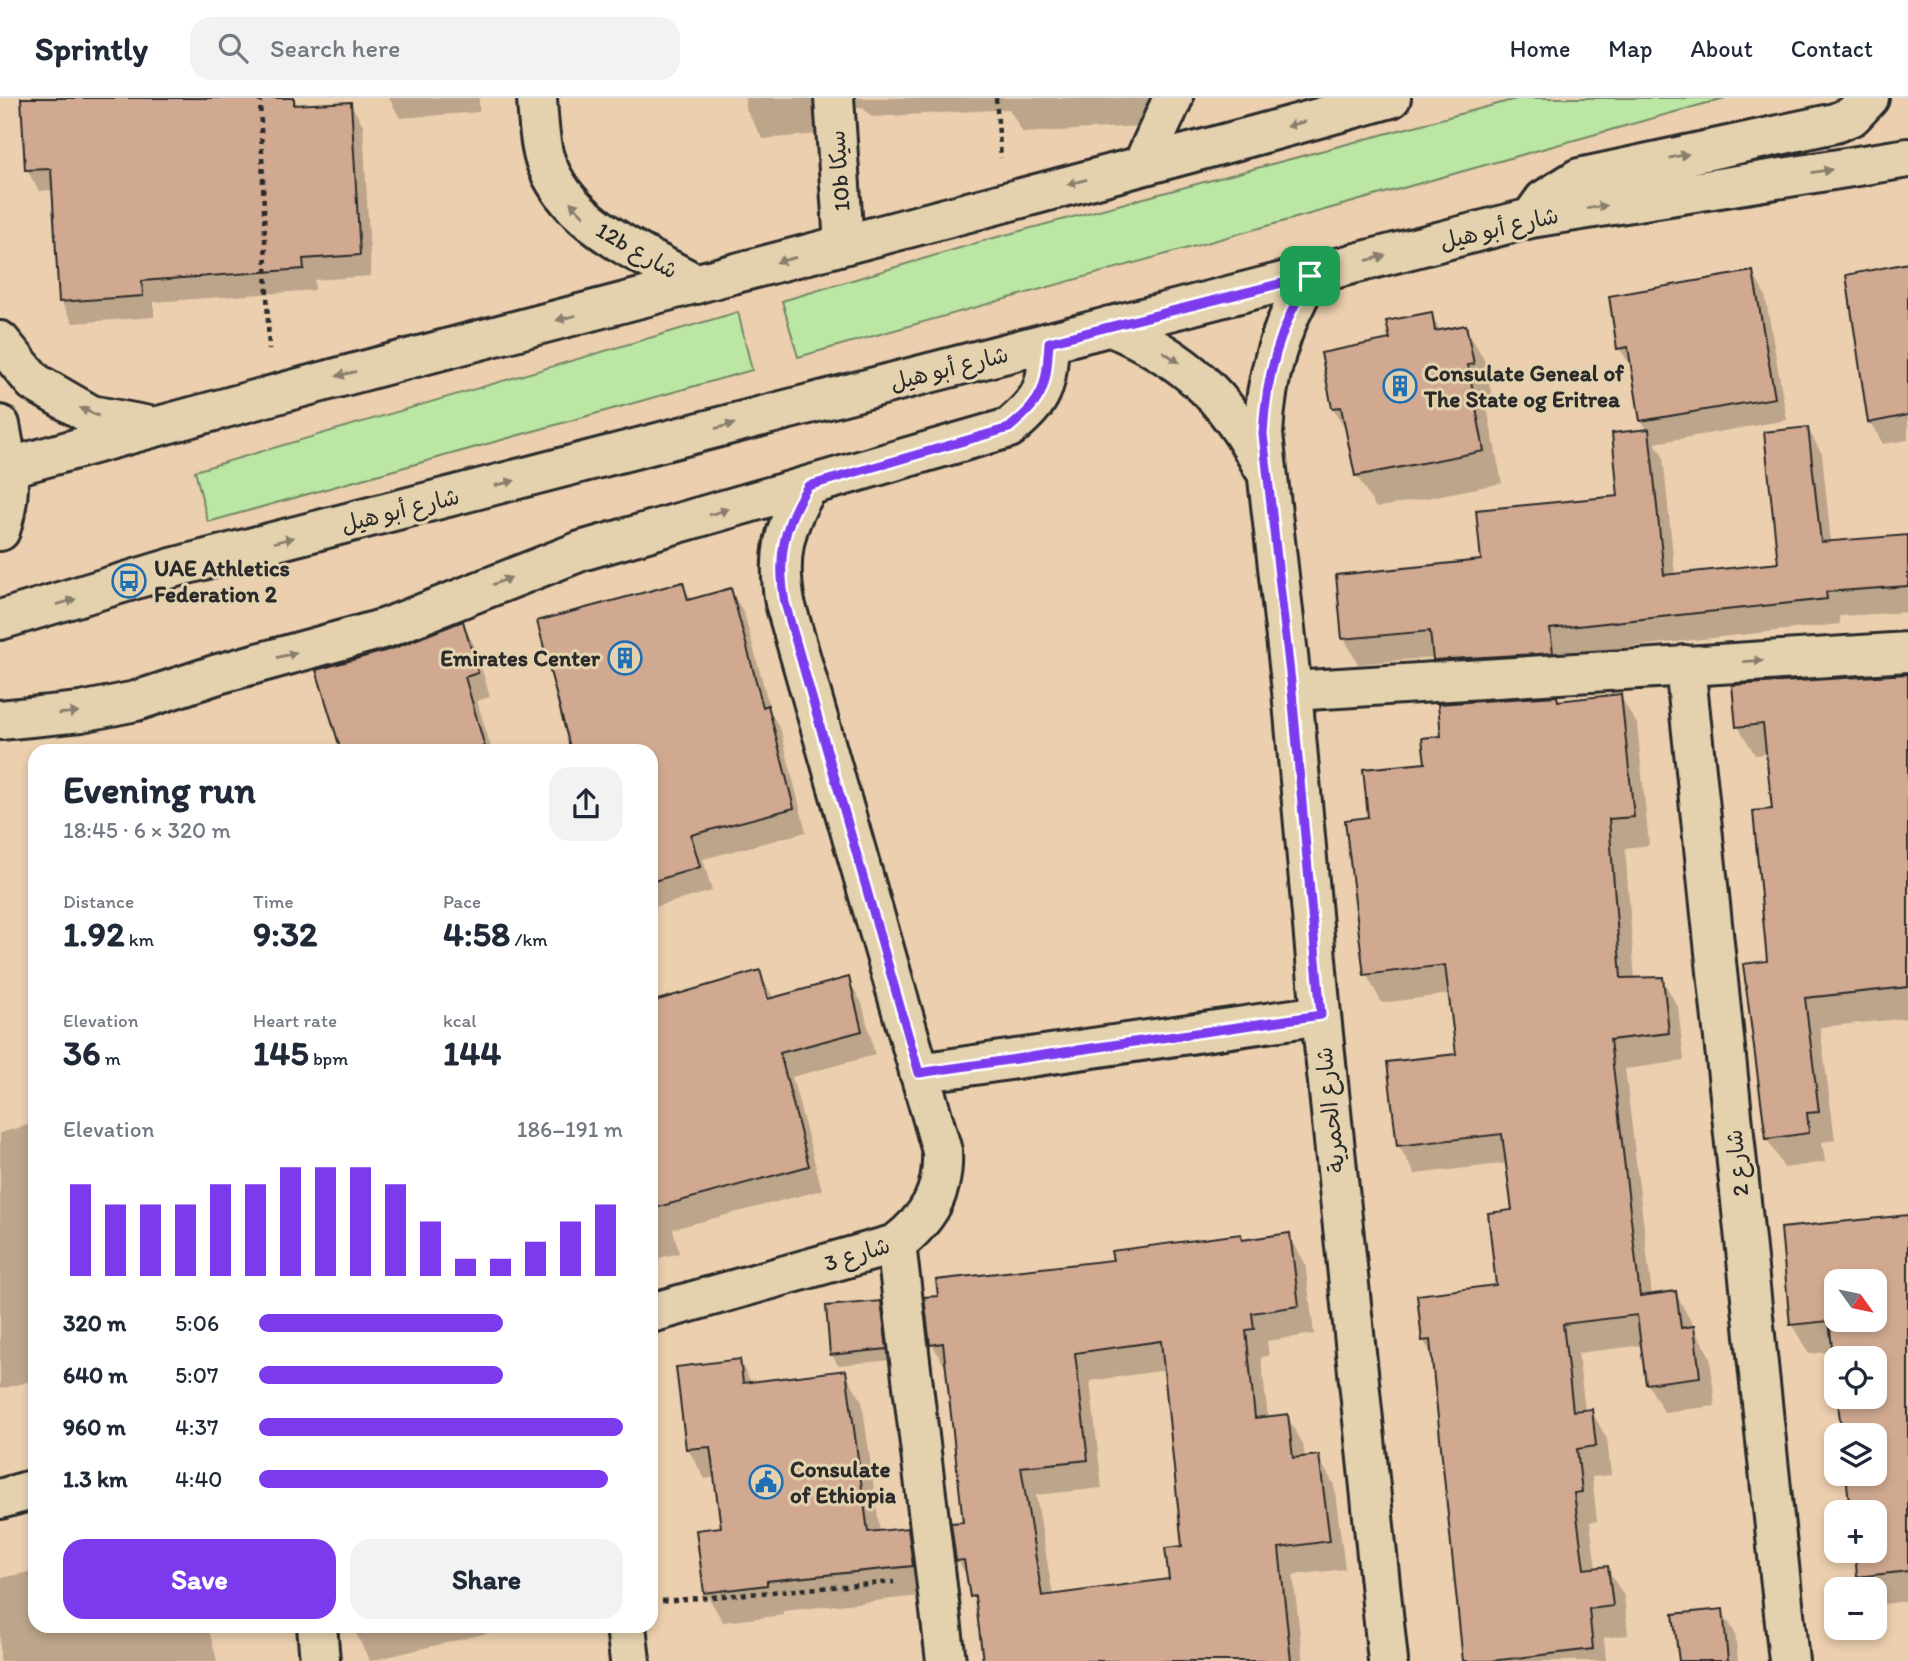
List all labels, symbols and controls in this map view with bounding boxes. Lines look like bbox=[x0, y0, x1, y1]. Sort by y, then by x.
search box bbox=[190, 17, 680, 80]
text: Sprintly bbox=[35, 29, 148, 68]
icon: search bbox=[214, 29, 252, 67]
text: Search here bbox=[270, 32, 400, 64]
text: Home bbox=[1510, 34, 1570, 63]
text: Map bbox=[1608, 34, 1652, 63]
text: About bbox=[1690, 34, 1753, 63]
text: Contact bbox=[1791, 34, 1873, 63]
one-way arrow bbox=[1285, 119, 1306, 129]
street label: 10b سيكا bbox=[822, 129, 856, 213]
one-way arrow bbox=[1668, 150, 1690, 161]
one-way arrow bbox=[1811, 165, 1833, 176]
one-way arrow bbox=[1066, 177, 1088, 188]
one-way arrow bbox=[569, 201, 586, 218]
street label: شارع أبو هيل bbox=[1437, 201, 1562, 257]
one-way arrow bbox=[1586, 201, 1608, 212]
street label: 12b شارع bbox=[590, 215, 683, 286]
pin bbox=[1280, 246, 1340, 306]
one-way arrow bbox=[1366, 253, 1387, 263]
one-way arrow bbox=[776, 255, 797, 265]
icon: arrive bbox=[1291, 257, 1329, 295]
one-way arrow bbox=[555, 313, 577, 324]
street label: شارع أبو هيل bbox=[887, 340, 1012, 398]
one-way arrow bbox=[1162, 350, 1180, 364]
place label: Consulate Geneal of The State og Eritrea bbox=[1423, 359, 1625, 413]
building icon: Consulate Geneal of The State og Eritrea bbox=[1381, 367, 1419, 405]
one-way arrow bbox=[335, 369, 357, 380]
one-way arrow bbox=[79, 406, 99, 418]
one-way arrow bbox=[714, 420, 736, 431]
one-way arrow bbox=[494, 477, 516, 488]
street label: شارع أبو هيل bbox=[338, 482, 463, 540]
one-way arrow bbox=[708, 506, 730, 517]
one-way arrow bbox=[273, 534, 295, 545]
place label: UAE Athletics Federation 2 bbox=[154, 554, 290, 608]
bus stop icon: UAE Athletics Federation 2 bbox=[110, 562, 148, 600]
one-way arrow bbox=[491, 575, 512, 586]
one-way arrow bbox=[55, 596, 77, 607]
building icon: Emirates Center bbox=[606, 639, 644, 677]
place label: Emirates Center bbox=[440, 644, 601, 672]
one-way arrow bbox=[277, 649, 298, 659]
one-way arrow bbox=[1742, 655, 1764, 666]
one-way arrow bbox=[57, 707, 79, 718]
text: Evening run bbox=[63, 767, 256, 813]
button: share bbox=[549, 767, 623, 841]
text: 18:45 · 6 × 320 m bbox=[63, 816, 231, 844]
text: Distance bbox=[63, 890, 134, 913]
text: Time bbox=[253, 890, 294, 913]
text: Pace bbox=[443, 890, 481, 913]
text: 1.92 bbox=[63, 913, 125, 955]
text: 9:32 bbox=[253, 913, 317, 955]
text: 4:58 bbox=[443, 913, 510, 955]
text: km bbox=[125, 928, 154, 951]
text: /km bbox=[510, 928, 548, 951]
text: Elevation bbox=[63, 1009, 139, 1032]
text: Heart rate bbox=[253, 1009, 337, 1032]
text: kcal bbox=[443, 1009, 477, 1032]
text: 36 bbox=[63, 1032, 101, 1074]
text: 145 bbox=[253, 1032, 309, 1074]
text: 144 bbox=[443, 1032, 501, 1074]
street label: شارع الحمرية bbox=[1309, 1046, 1353, 1174]
text: m bbox=[101, 1047, 121, 1070]
text: bpm bbox=[309, 1047, 348, 1070]
text: Elevation bbox=[63, 1115, 154, 1143]
text: 186–191 m bbox=[517, 1115, 623, 1143]
street label: شارع 2 bbox=[1720, 1128, 1756, 1198]
street label: شارع 3 bbox=[821, 1231, 894, 1279]
north arrow bbox=[1824, 1269, 1886, 1332]
map controls bbox=[1824, 1269, 1887, 1640]
text: 320 m bbox=[63, 1309, 126, 1337]
text: 5:06 bbox=[175, 1309, 219, 1337]
button: locate bbox=[1824, 1346, 1887, 1409]
text: 640 m bbox=[63, 1361, 128, 1389]
text: 5:07 bbox=[175, 1361, 218, 1389]
text: 960 m bbox=[63, 1413, 126, 1441]
text: 4:37 bbox=[175, 1413, 218, 1441]
button: layers bbox=[1824, 1423, 1887, 1486]
place label: Consulate of Ethiopia bbox=[790, 1455, 897, 1509]
public building icon: Consulate of Ethiopia bbox=[747, 1463, 785, 1501]
text: 1.3 km bbox=[63, 1465, 127, 1493]
text: 4:40 bbox=[175, 1465, 222, 1493]
button: + bbox=[1824, 1500, 1887, 1563]
button: Save bbox=[63, 1539, 336, 1619]
button: Share bbox=[350, 1539, 623, 1619]
button: − bbox=[1824, 1577, 1887, 1640]

